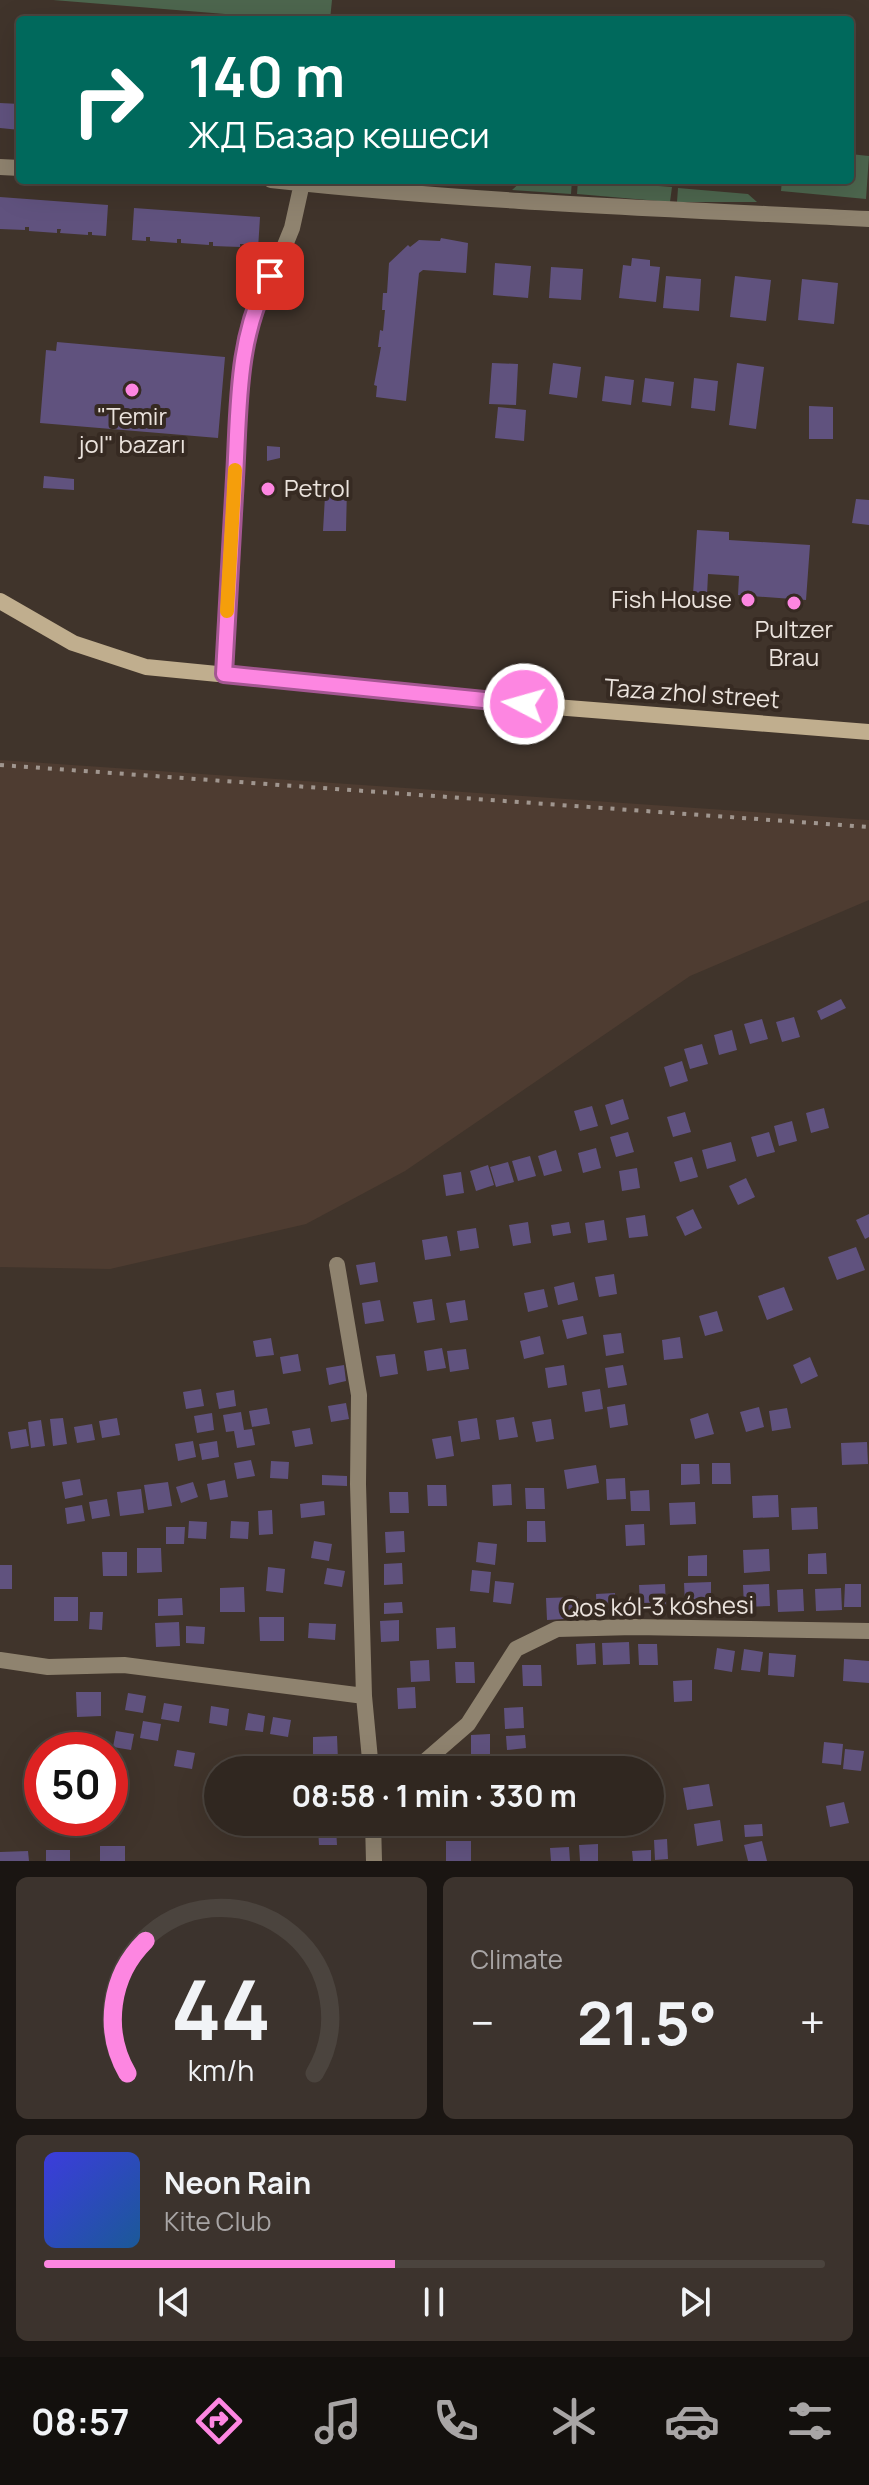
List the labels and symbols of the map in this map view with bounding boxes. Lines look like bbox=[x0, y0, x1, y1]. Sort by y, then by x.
pin bbox=[236, 242, 304, 310]
marker: "Temir jol" bazarı bbox=[123, 381, 141, 399]
place label: "Temir jol" bazarı bbox=[77, 399, 186, 460]
place label: Petrol bbox=[284, 471, 350, 504]
marker: Petrol bbox=[259, 480, 277, 498]
place label: Fish House bbox=[611, 582, 732, 615]
marker: Fish House bbox=[739, 591, 757, 609]
marker: Pultzer Brau bbox=[785, 594, 803, 612]
place label: Pultzer Brau bbox=[755, 612, 834, 673]
position arrow bbox=[482, 662, 566, 746]
street label: Taza zhol street bbox=[603, 670, 781, 715]
street label: Qos kól-3 kóshesi bbox=[562, 1587, 754, 1624]
speed limit sign: 50 bbox=[24, 1732, 128, 1836]

